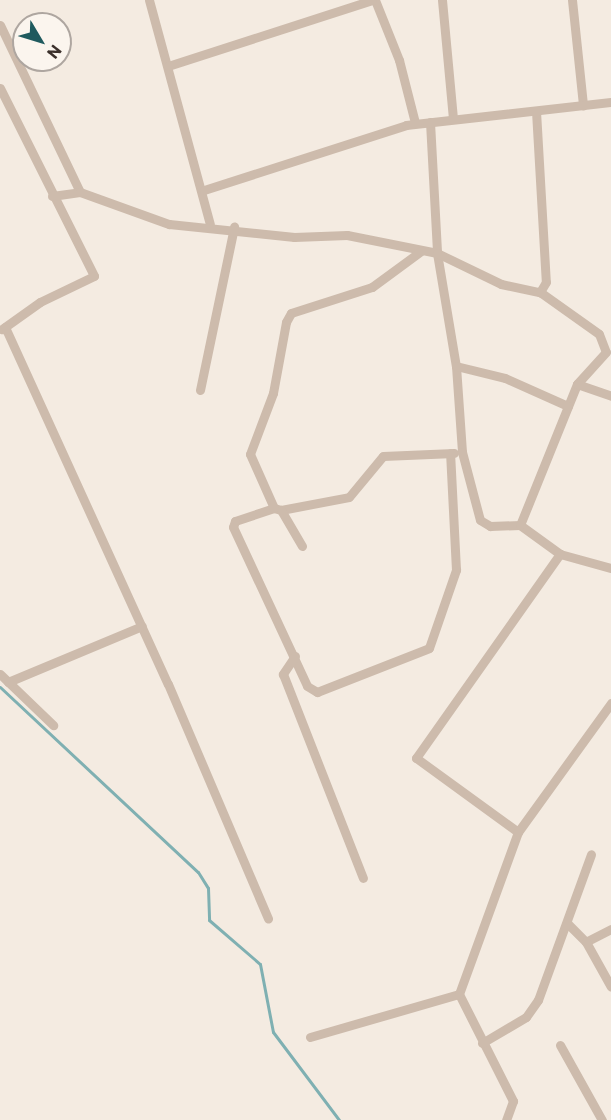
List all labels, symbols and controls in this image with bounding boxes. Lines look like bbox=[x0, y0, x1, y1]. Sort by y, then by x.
north arrow bbox=[12, 12, 72, 72]
text: N bbox=[44, 42, 66, 63]

